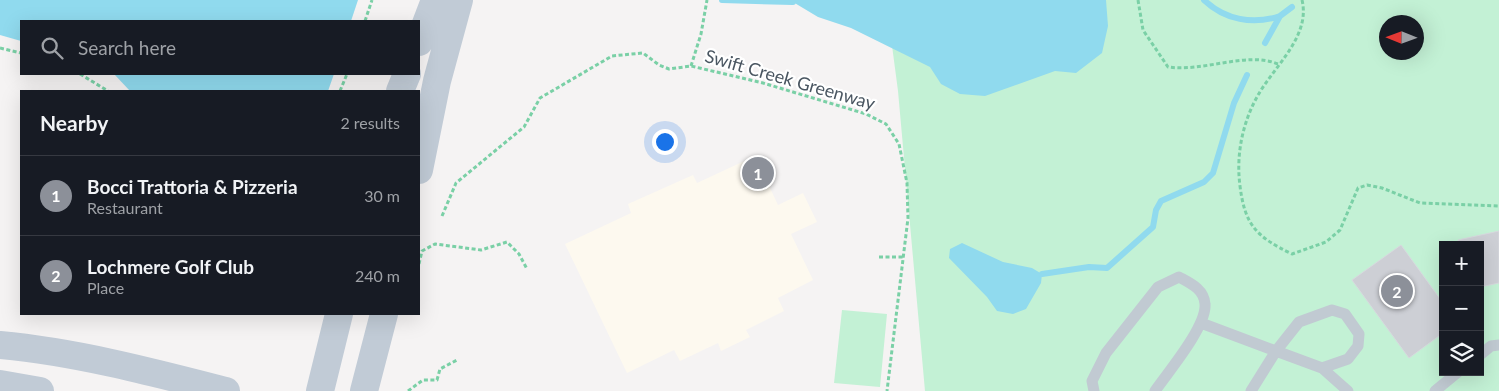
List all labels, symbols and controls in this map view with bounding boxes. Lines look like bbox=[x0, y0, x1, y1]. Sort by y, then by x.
north arrow bbox=[1379, 15, 1424, 60]
search box bbox=[20, 20, 420, 75]
icon: search bbox=[38, 34, 66, 62]
text: Search here bbox=[78, 36, 176, 59]
street label: Swift Creek Greenway bbox=[703, 44, 879, 114]
text: Nearby bbox=[40, 110, 108, 135]
text: 2 results bbox=[340, 113, 400, 132]
your location bbox=[652, 129, 678, 155]
pin: 1 bbox=[742, 154, 774, 192]
text: Bocci Trattoria & Pizzeria bbox=[87, 175, 298, 198]
text: 1 bbox=[51, 186, 61, 205]
text: 30 m bbox=[364, 186, 400, 205]
text: Restaurant bbox=[87, 198, 163, 217]
map controls bbox=[1439, 241, 1484, 376]
button: + bbox=[1439, 241, 1484, 286]
text: Lochmere Golf Club bbox=[87, 255, 254, 278]
text: 2 bbox=[51, 266, 61, 285]
text: 240 m bbox=[355, 266, 400, 285]
pin: 2 bbox=[1381, 272, 1413, 310]
text: Place bbox=[87, 278, 124, 297]
button: − bbox=[1439, 286, 1484, 331]
button: layers bbox=[1439, 331, 1484, 376]

